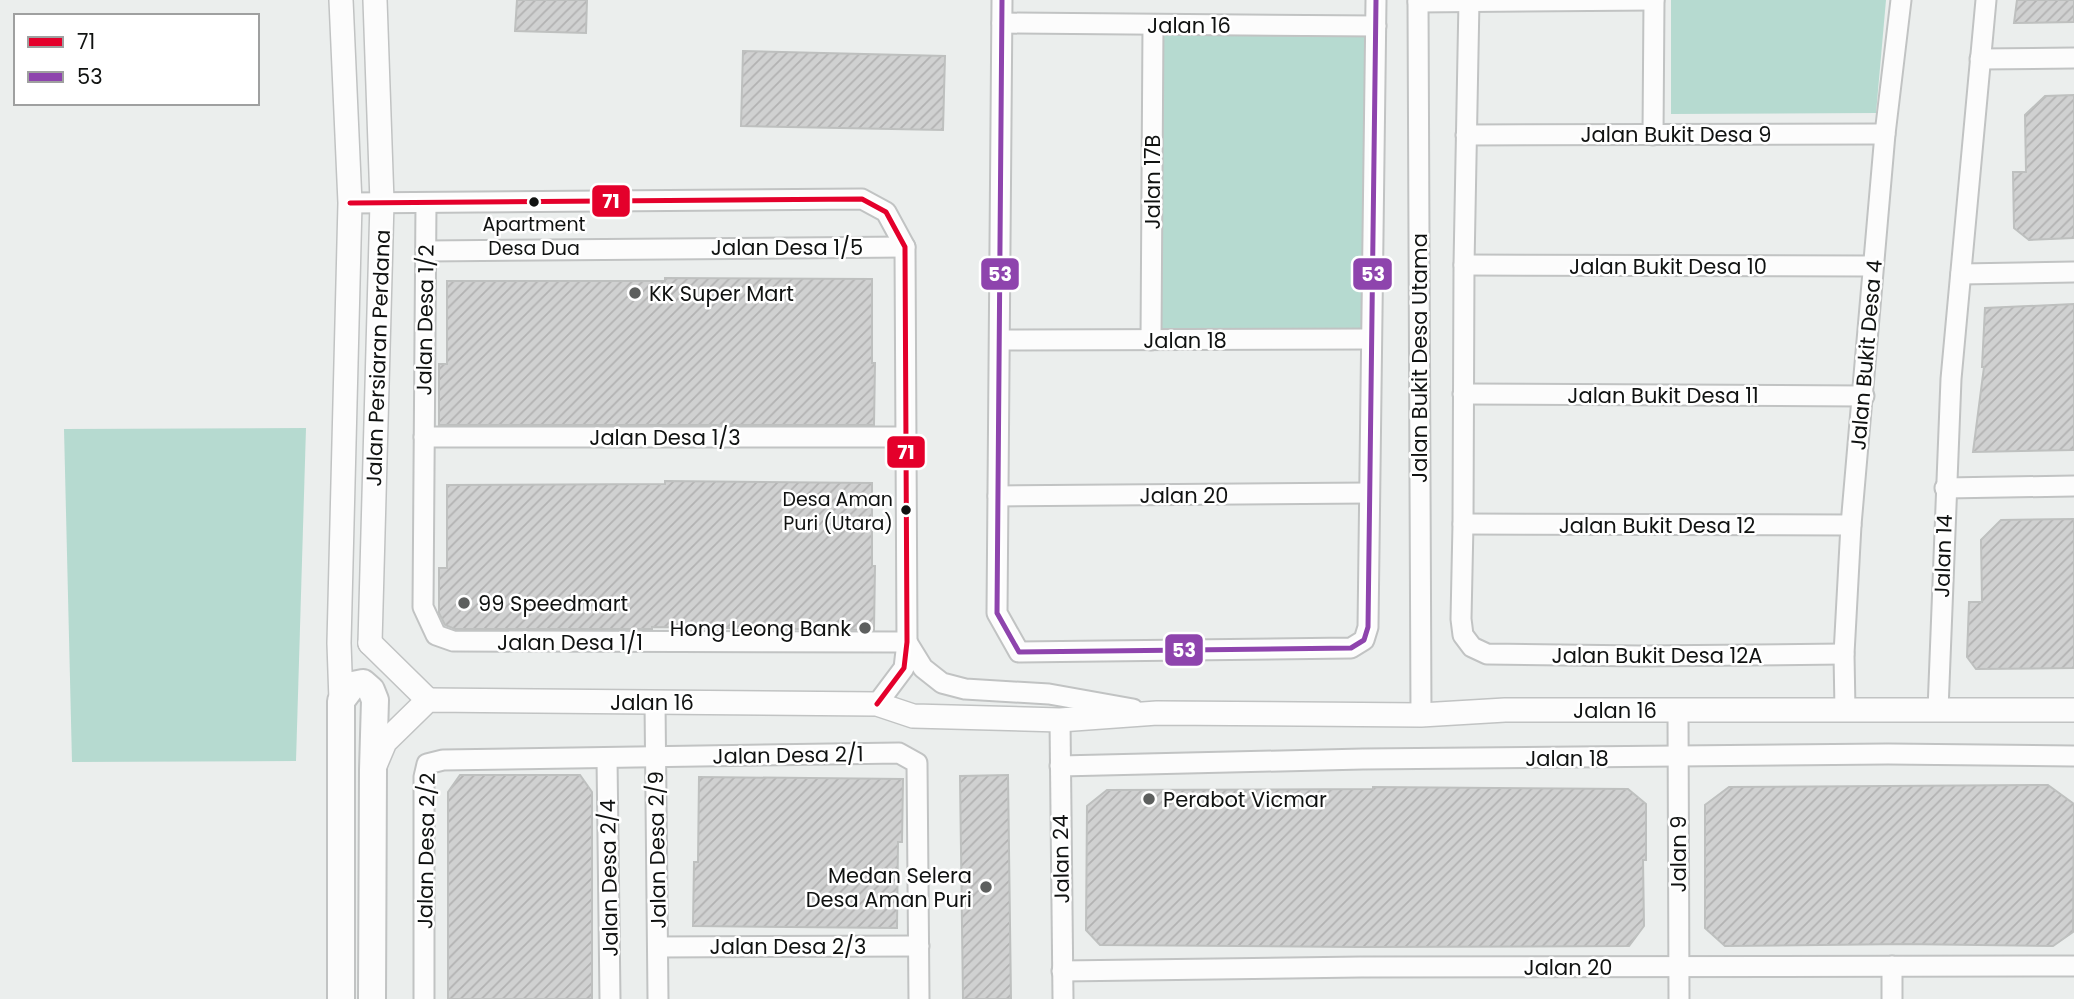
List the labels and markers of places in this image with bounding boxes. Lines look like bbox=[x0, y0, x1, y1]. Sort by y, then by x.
marker: Apartment Desa Dua bbox=[527, 195, 541, 209]
place label: Apartment Desa Dua bbox=[483, 211, 586, 262]
place label: KK Super Mart bbox=[649, 279, 794, 308]
marker: KK Super Mart bbox=[627, 285, 643, 301]
place label: Desa Aman Puri (Utara) bbox=[783, 486, 893, 537]
marker: Desa Aman Puri (Utara) bbox=[899, 503, 913, 517]
place label: 99 Speedmart bbox=[478, 589, 628, 618]
marker: 99 Speedmart bbox=[456, 595, 472, 611]
place label: Hong Leong Bank bbox=[670, 614, 851, 643]
marker: Hong Leong Bank bbox=[857, 620, 873, 636]
place label: Perabot Vicmar bbox=[1163, 785, 1327, 814]
marker: Perabot Vicmar bbox=[1141, 791, 1157, 807]
place label: Medan Selera Desa Aman Puri bbox=[806, 861, 972, 914]
marker: Medan Selera Desa Aman Puri bbox=[978, 879, 994, 895]

